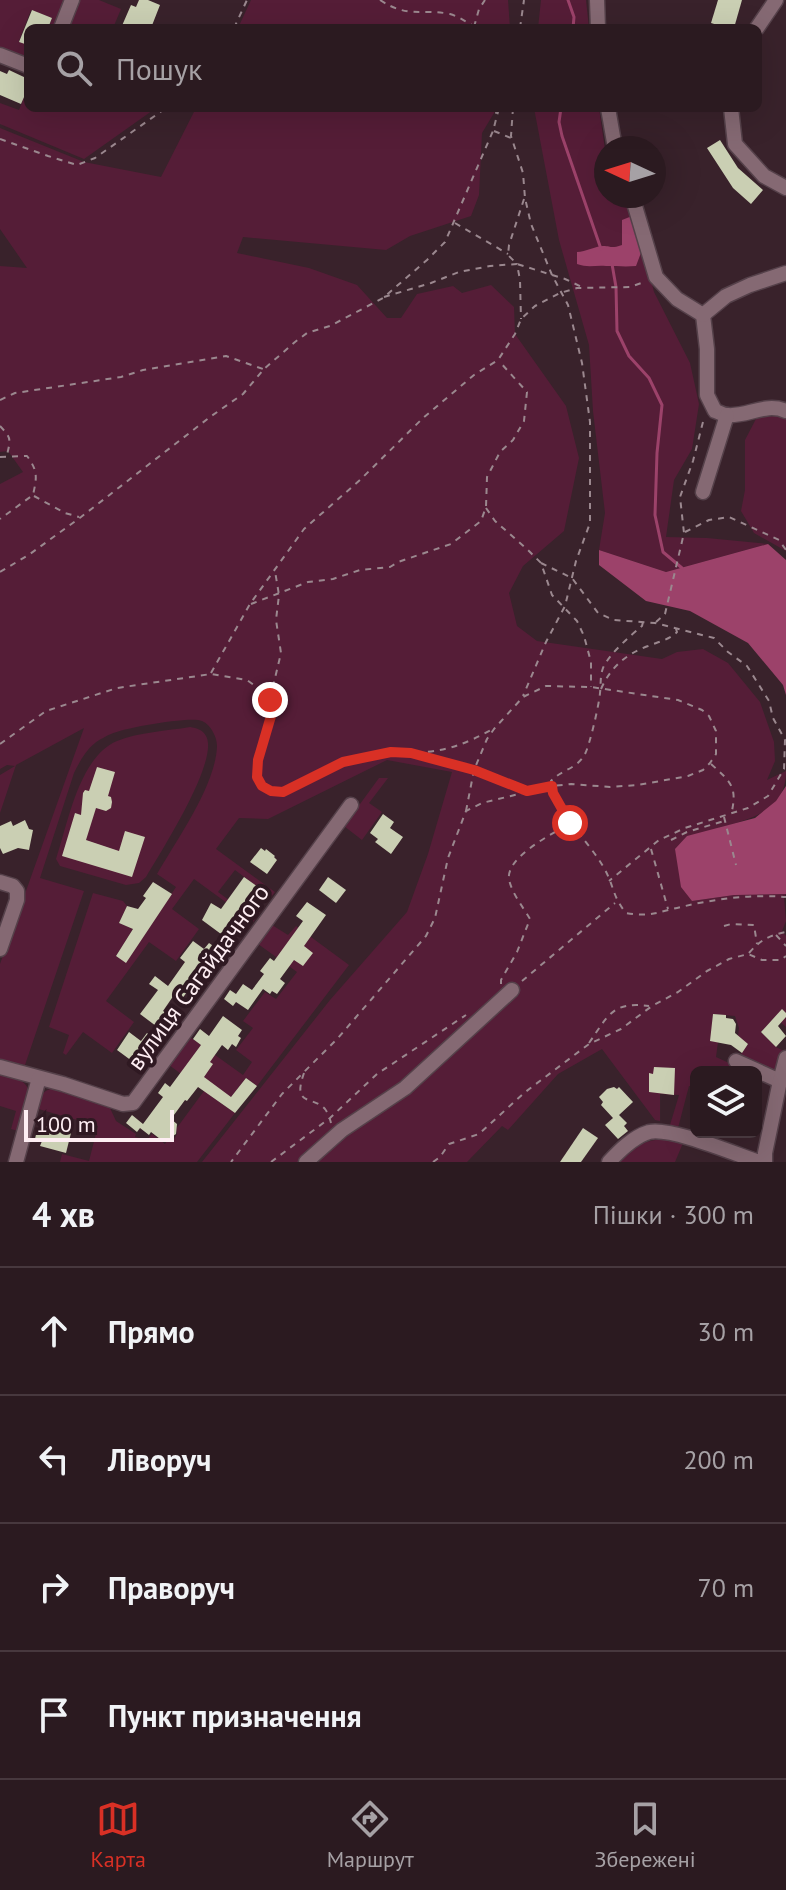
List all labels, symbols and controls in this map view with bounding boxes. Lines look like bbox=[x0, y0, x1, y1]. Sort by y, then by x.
search box bbox=[24, 24, 762, 112]
icon: search bbox=[52, 46, 96, 90]
text: Пошук bbox=[116, 49, 202, 88]
north arrow bbox=[594, 136, 666, 208]
route end bbox=[252, 682, 288, 718]
route start bbox=[552, 805, 588, 841]
street label: вулиця Сагайдачного bbox=[120, 878, 276, 1076]
map controls bbox=[690, 1066, 762, 1138]
button: layers bbox=[690, 1066, 762, 1138]
scale bar bbox=[24, 1106, 174, 1142]
text: 100 m bbox=[36, 1110, 96, 1138]
text: 4 хв bbox=[32, 1192, 95, 1236]
text: Пішки · 300 m bbox=[593, 1198, 754, 1231]
icon: ahead bbox=[32, 1309, 76, 1353]
text: Прямо bbox=[108, 1312, 195, 1351]
text: 30 m bbox=[698, 1315, 754, 1348]
icon: left bbox=[32, 1437, 76, 1481]
text: Ліворуч bbox=[108, 1440, 211, 1479]
text: 200 m bbox=[683, 1443, 754, 1476]
icon: right bbox=[32, 1565, 76, 1609]
text: Праворуч bbox=[108, 1568, 235, 1607]
text: 70 m bbox=[698, 1571, 754, 1604]
icon: arrive bbox=[32, 1693, 76, 1737]
text: Пункт призначення bbox=[108, 1696, 362, 1735]
tab: Карта bbox=[90, 1797, 146, 1873]
tab: Маршрут bbox=[327, 1797, 414, 1873]
tab: Збережені bbox=[595, 1797, 696, 1873]

